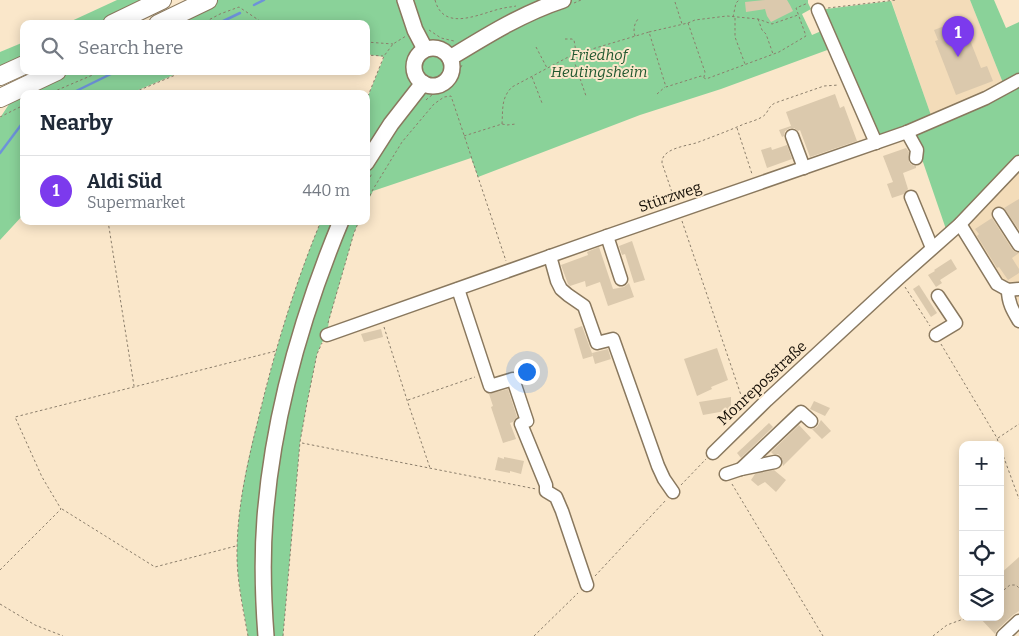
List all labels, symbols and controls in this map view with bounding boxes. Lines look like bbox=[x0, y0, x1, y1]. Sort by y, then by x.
pin: 1 bbox=[942, 16, 974, 57]
search box bbox=[20, 20, 370, 75]
icon: search bbox=[38, 34, 66, 62]
text: Search here bbox=[78, 36, 183, 59]
park label: Friedhof Heutingsheim bbox=[551, 46, 647, 81]
text: Nearby bbox=[40, 110, 113, 136]
text: Aldi Süd bbox=[87, 170, 162, 193]
street label: Stürzweg bbox=[636, 178, 704, 216]
text: 1 bbox=[53, 181, 59, 200]
text: 440 m bbox=[303, 181, 350, 200]
text: Supermarket bbox=[87, 193, 185, 212]
street label: Monreposstraße bbox=[714, 337, 810, 429]
your location bbox=[514, 359, 540, 385]
map controls bbox=[959, 441, 1004, 621]
button: + bbox=[959, 441, 1004, 486]
button: − bbox=[959, 486, 1004, 531]
button: locate bbox=[959, 531, 1004, 576]
button: layers bbox=[959, 576, 1004, 621]

